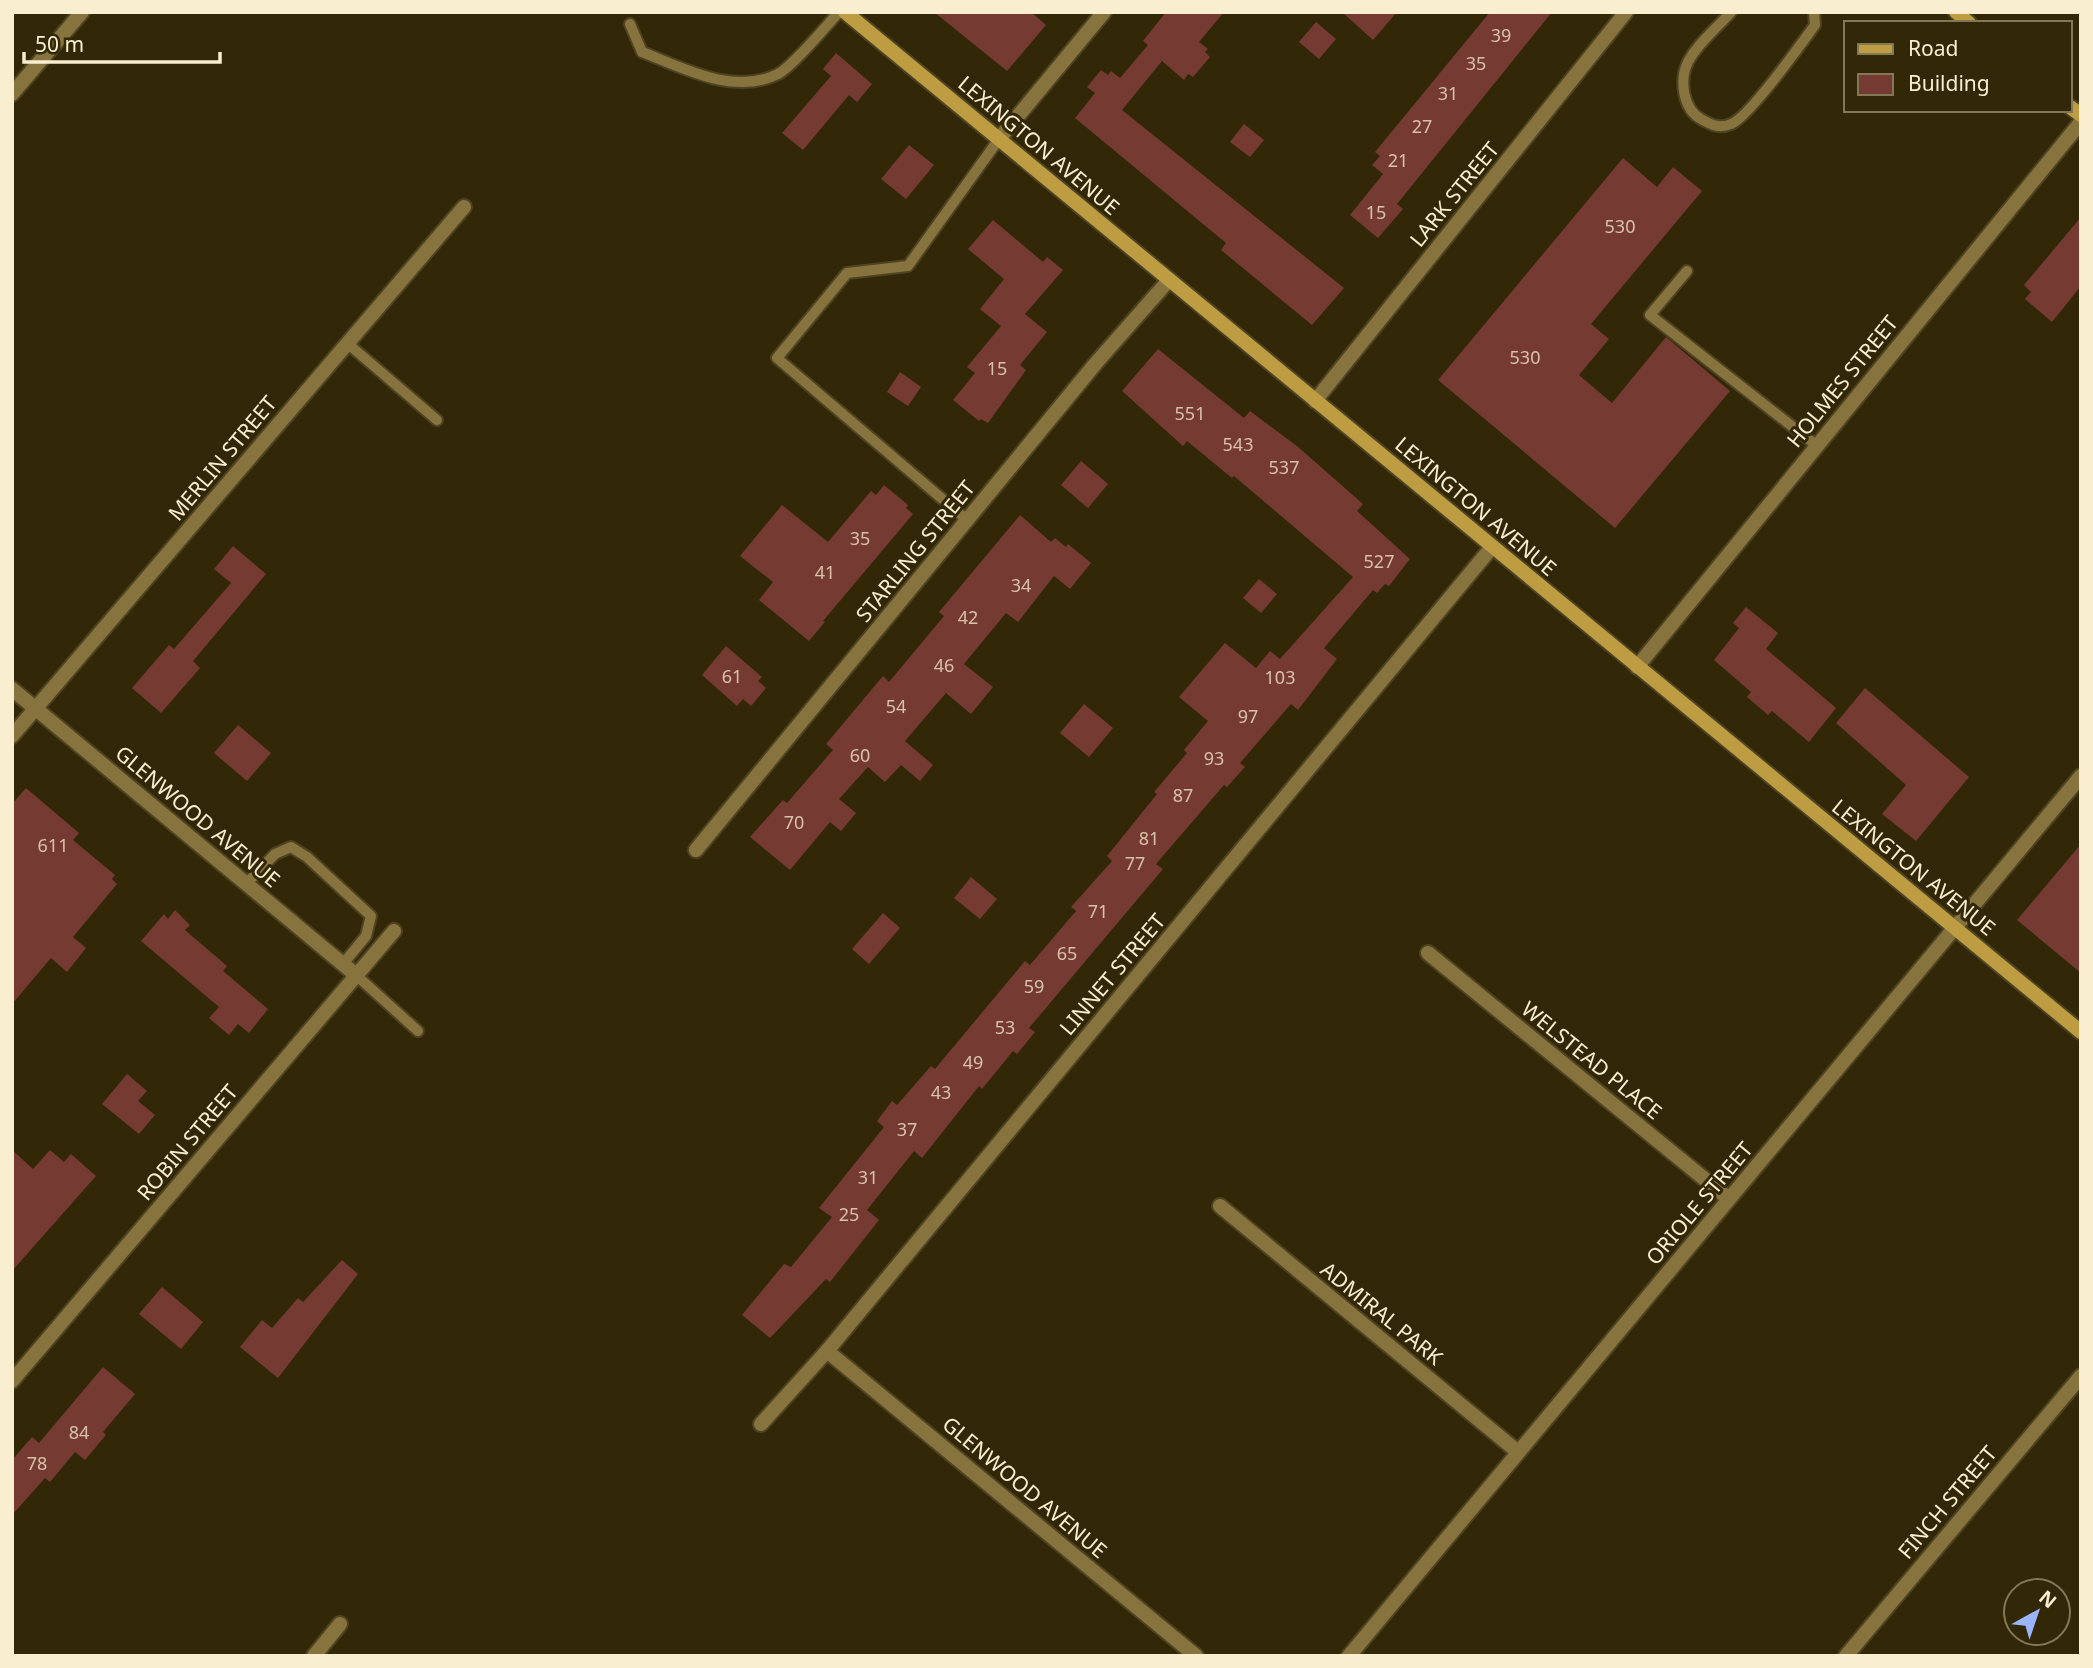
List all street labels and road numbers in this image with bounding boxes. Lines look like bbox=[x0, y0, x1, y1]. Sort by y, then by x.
street label: LEXINGTON AVENUE bbox=[953, 69, 1125, 221]
street label: LARK STREET bbox=[1403, 136, 1505, 252]
street label: HOLMES STREET bbox=[1780, 309, 1904, 453]
street label: MERLIN STREET bbox=[162, 390, 283, 526]
street label: LEXINGTON AVENUE bbox=[1390, 430, 1562, 582]
street label: STARLING STREET bbox=[849, 474, 981, 628]
street label: GLENWOOD AVENUE bbox=[110, 739, 286, 893]
street label: LEXINGTON AVENUE bbox=[1827, 792, 2001, 942]
street label: LINNET STREET bbox=[1053, 907, 1171, 1041]
street label: WELSTEAD PLACE bbox=[1516, 995, 1668, 1125]
street label: ROBIN STREET bbox=[130, 1078, 244, 1206]
street label: ORIOLE STREET bbox=[1639, 1135, 1759, 1270]
street label: ADMIRAL PARK bbox=[1315, 1255, 1449, 1371]
street label: GLENWOOD AVENUE bbox=[937, 1410, 1113, 1564]
street label: FINCH STREET bbox=[1891, 1439, 2003, 1564]

